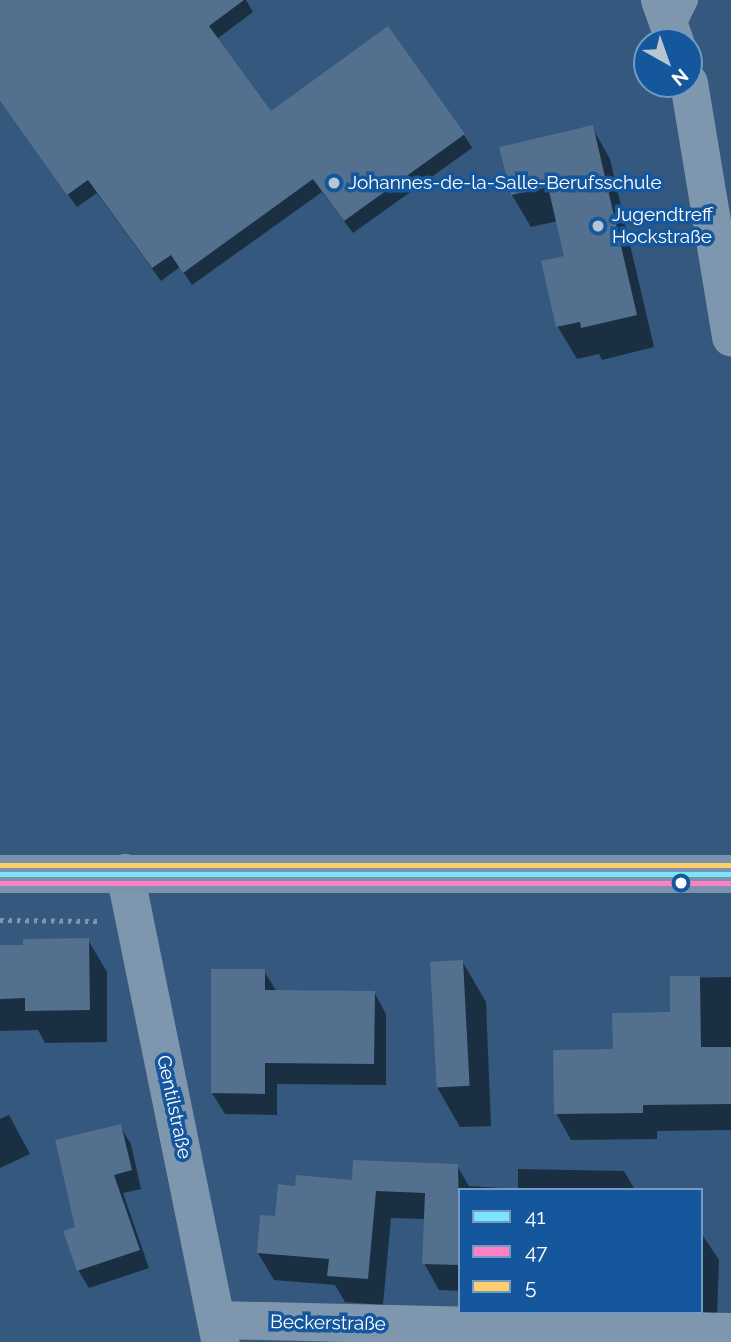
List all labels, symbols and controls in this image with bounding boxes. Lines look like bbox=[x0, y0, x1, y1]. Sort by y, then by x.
north arrow bbox=[633, 28, 703, 98]
text: N bbox=[668, 64, 693, 91]
place label: Johannes-de-la-Salle-Berufsschule bbox=[348, 172, 662, 194]
marker: Johannes-de-la-Salle-Berufsschule bbox=[326, 175, 342, 191]
place label: Jugendtreff Hockstraße bbox=[612, 204, 713, 248]
marker: Jugendtreff Hockstraße bbox=[590, 218, 606, 234]
unlabelled marker bbox=[674, 876, 688, 890]
street label: Gentilstraße bbox=[152, 1053, 196, 1161]
legend bbox=[458, 1188, 703, 1314]
text: 41 bbox=[525, 1204, 545, 1229]
text: 47 bbox=[525, 1239, 548, 1264]
text: 5 bbox=[525, 1274, 536, 1299]
street label: Beckerstraße bbox=[270, 1311, 386, 1335]

